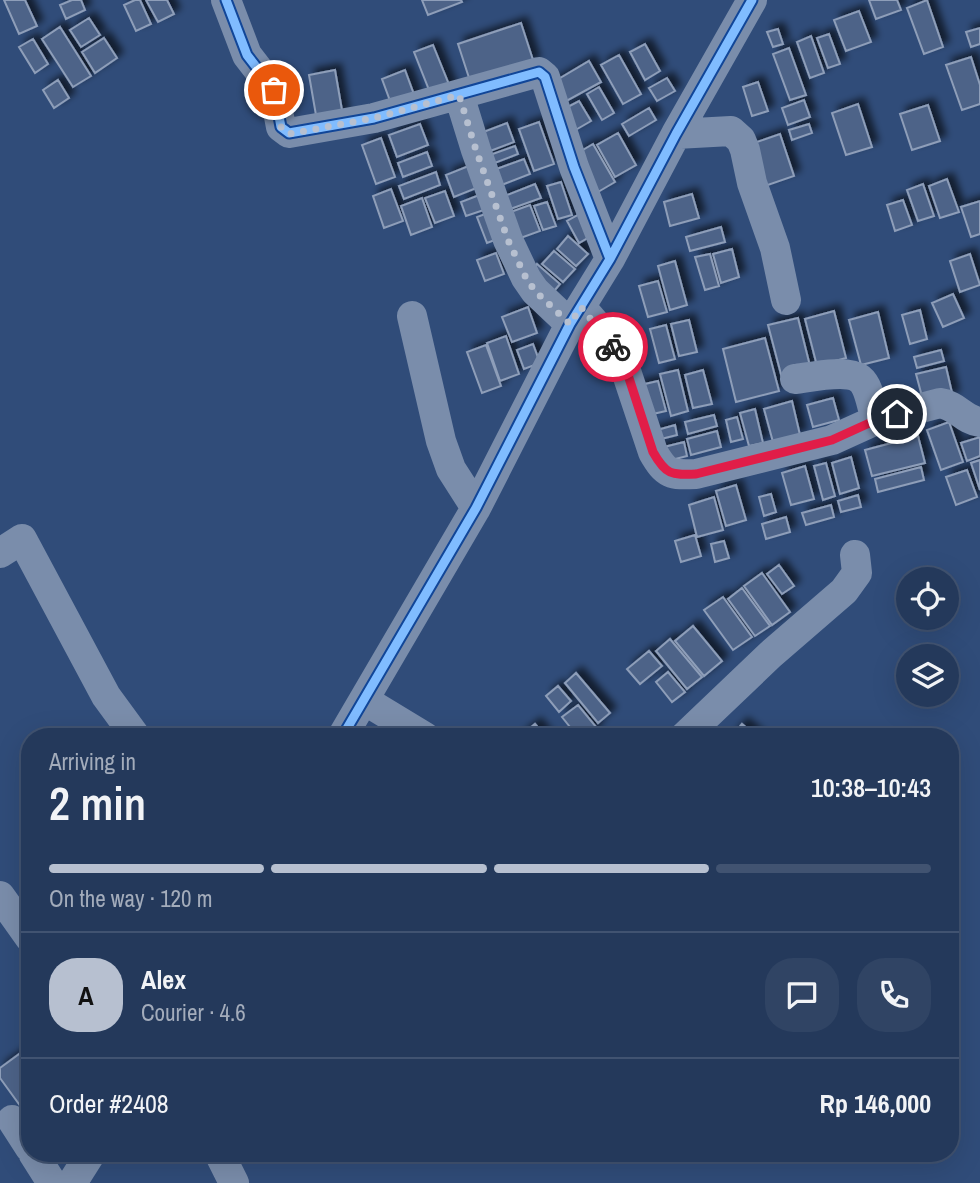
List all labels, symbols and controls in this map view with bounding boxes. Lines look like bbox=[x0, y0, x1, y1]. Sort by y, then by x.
pin bbox=[244, 60, 304, 120]
icon: bag bbox=[255, 71, 293, 109]
courier bbox=[578, 312, 648, 382]
icon: bike bbox=[594, 328, 632, 366]
pin bbox=[867, 384, 927, 444]
icon: home bbox=[878, 395, 916, 433]
map controls bbox=[896, 567, 959, 707]
button: locate bbox=[896, 567, 959, 630]
button: layers bbox=[896, 644, 959, 707]
text: Arriving in bbox=[49, 746, 136, 777]
text: 10:38–10:43 bbox=[811, 770, 931, 805]
text: 2 min bbox=[49, 772, 146, 834]
text: On the way · 120 m bbox=[49, 883, 213, 914]
button: chat bbox=[765, 958, 839, 1032]
button: phone bbox=[857, 958, 931, 1032]
text: Alex bbox=[141, 962, 186, 997]
text: A bbox=[78, 978, 94, 1013]
text: Courier · 4.6 bbox=[141, 997, 246, 1028]
text: Order #2408 bbox=[49, 1086, 169, 1121]
text: Rp 146,000 bbox=[820, 1086, 931, 1121]

